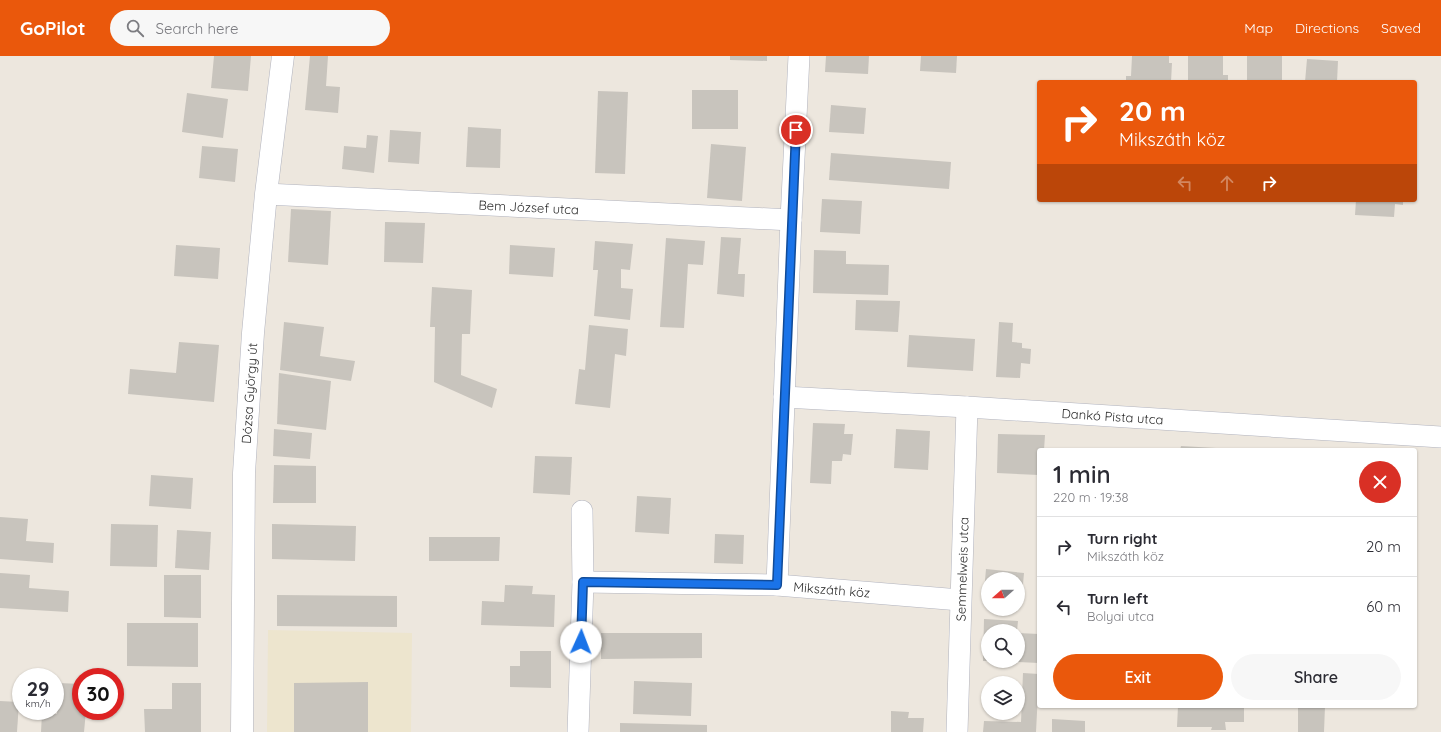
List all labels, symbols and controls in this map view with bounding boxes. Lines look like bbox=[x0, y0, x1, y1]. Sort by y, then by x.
search box bbox=[110, 10, 390, 46]
text: GoPilot bbox=[20, 16, 86, 40]
icon: search bbox=[124, 17, 146, 39]
text: Search here bbox=[156, 19, 238, 38]
text: Map bbox=[1244, 19, 1273, 37]
text: Directions bbox=[1295, 19, 1359, 37]
text: Saved bbox=[1381, 19, 1421, 37]
text: 20 m bbox=[1119, 93, 1186, 128]
icon: right bbox=[1053, 96, 1105, 148]
pin bbox=[779, 113, 813, 147]
icon: arrive bbox=[785, 119, 807, 141]
text: Mikszáth köz bbox=[1119, 128, 1225, 151]
icon: left bbox=[1174, 172, 1196, 194]
icon: ahead bbox=[1216, 172, 1238, 194]
icon: right bbox=[1258, 172, 1280, 194]
street label: Bem József utca bbox=[478, 197, 579, 217]
street label: Dózsa György út bbox=[238, 342, 260, 444]
street label: Dankó Pista utca bbox=[1061, 405, 1164, 427]
text: 1 min bbox=[1053, 459, 1111, 489]
button: close bbox=[1359, 461, 1401, 503]
text: 220 m · 19:38 bbox=[1053, 489, 1129, 505]
street label: Semmelweis utca bbox=[952, 517, 972, 622]
text: Turn right bbox=[1087, 529, 1158, 548]
icon: right bbox=[1053, 536, 1075, 558]
text: 20 m bbox=[1366, 537, 1401, 556]
text: Mikszáth köz bbox=[1087, 548, 1164, 564]
north arrow bbox=[981, 572, 1025, 616]
map controls bbox=[981, 572, 1025, 720]
street label: Mikszáth köz bbox=[793, 578, 871, 601]
text: Turn left bbox=[1087, 589, 1149, 608]
icon: left bbox=[1053, 596, 1075, 618]
text: 60 m bbox=[1366, 597, 1401, 616]
text: Bolyai utca bbox=[1087, 608, 1154, 624]
position arrow bbox=[560, 621, 602, 663]
button: search bbox=[981, 624, 1025, 668]
button: Exit bbox=[1053, 654, 1223, 700]
button: Share bbox=[1231, 654, 1401, 700]
speed limit sign: 30 bbox=[72, 668, 124, 720]
text: 29 bbox=[27, 676, 49, 701]
button: layers bbox=[981, 676, 1025, 720]
text: km/h bbox=[25, 697, 51, 710]

